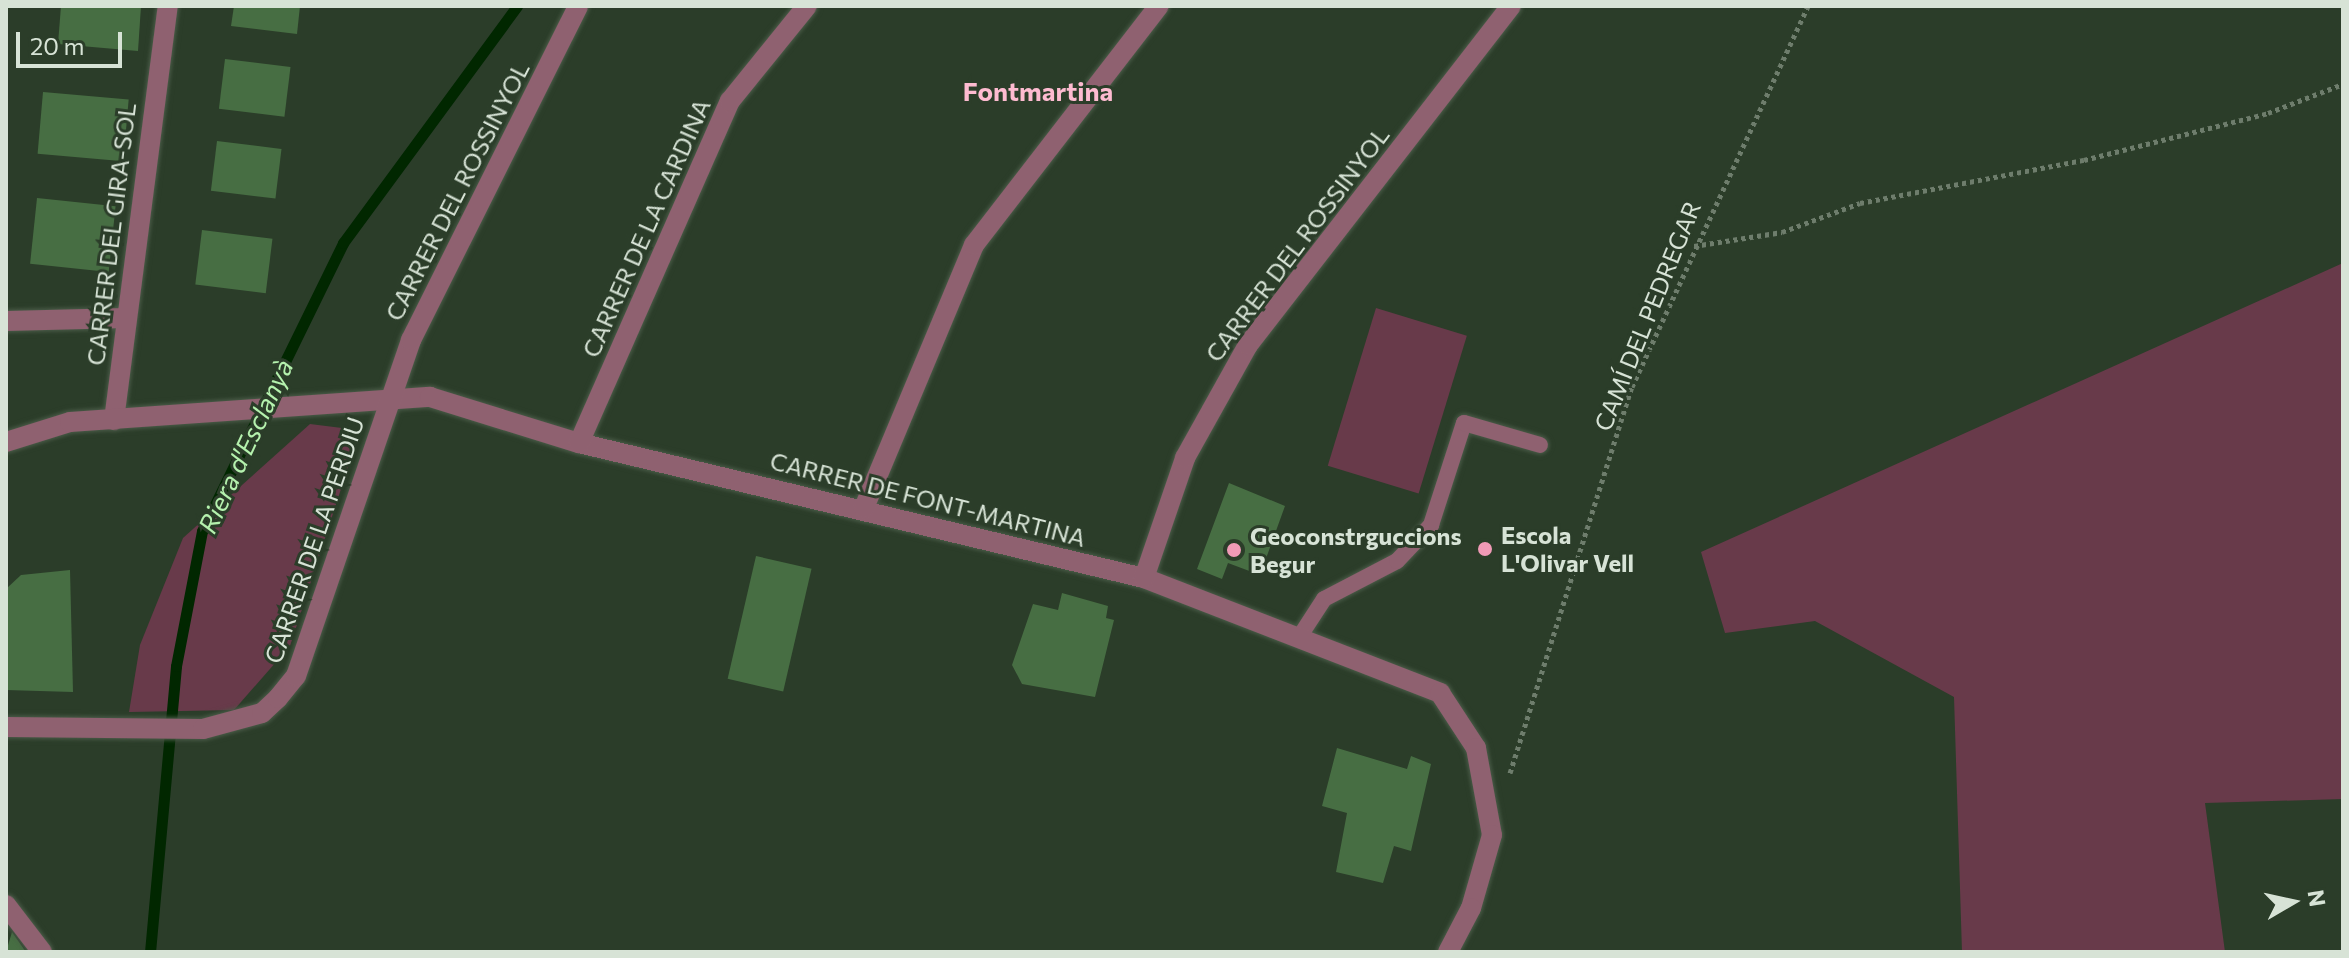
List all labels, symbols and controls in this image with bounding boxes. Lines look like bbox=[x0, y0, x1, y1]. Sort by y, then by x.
scale bar bbox=[20, 16, 126, 66]
text: 20 m bbox=[30, 31, 84, 60]
street label: CARRER DEL ROSSINYOL bbox=[379, 57, 535, 325]
district label: Fontmartina bbox=[963, 75, 1113, 107]
street label: CARRER DE LA CARDINA bbox=[576, 94, 716, 362]
street label: CARRER DEL GIRA-SOL bbox=[81, 101, 141, 367]
street label: CARRER DEL ROSSINYOL bbox=[1199, 121, 1395, 367]
street label: CAMÍ DEL PEDREGAR bbox=[1588, 197, 1706, 435]
water label: Riera d'Esclanyà bbox=[191, 354, 299, 538]
street label: CARRER DE LA PERDIU bbox=[258, 413, 370, 667]
street label: CARRER DE FONT-MARTINA bbox=[767, 446, 1089, 552]
place label: Escola L'Olivar Vell bbox=[1501, 521, 1634, 577]
place label: Geoconstrguccions Begur bbox=[1250, 522, 1462, 578]
marker: Escola L'Olivar Vell bbox=[1476, 540, 1494, 558]
marker: Geoconstrguccions Begur bbox=[1225, 541, 1243, 559]
north arrow bbox=[2253, 862, 2333, 942]
text: N bbox=[2303, 888, 2332, 908]

